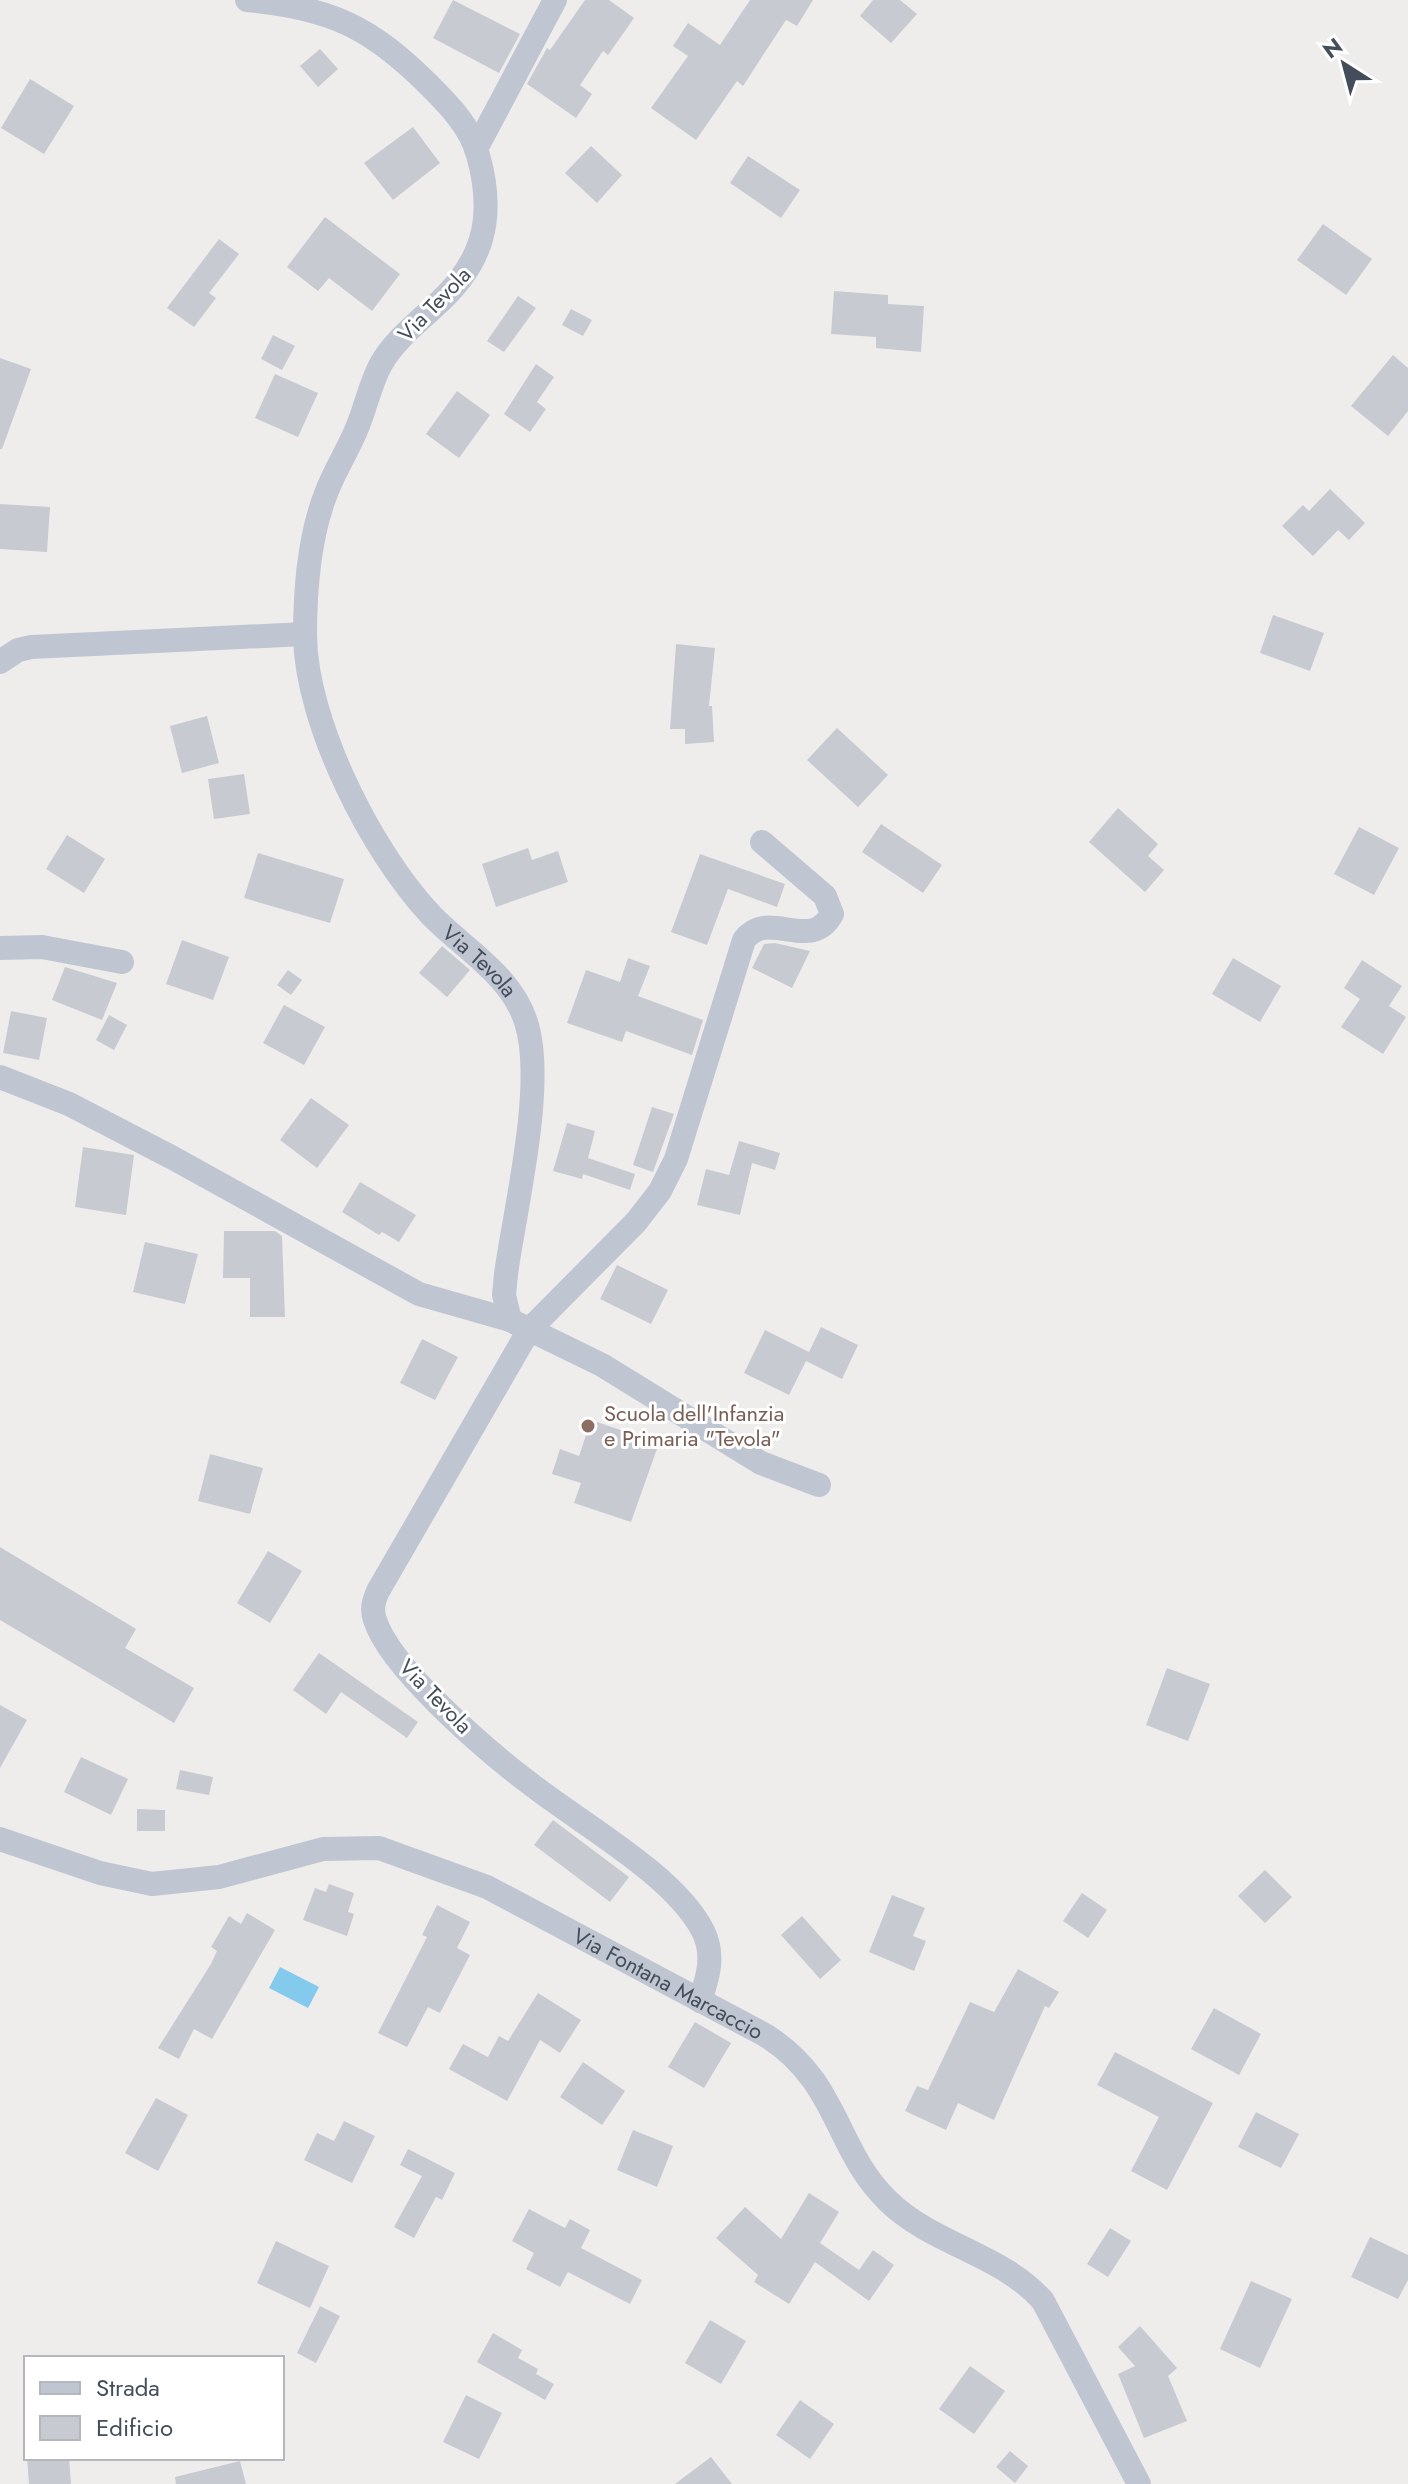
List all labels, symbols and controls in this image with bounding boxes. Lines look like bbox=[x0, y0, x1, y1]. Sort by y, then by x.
north arrow bbox=[1304, 24, 1384, 104]
text: N bbox=[1316, 30, 1349, 66]
street label: Via Tevola bbox=[390, 259, 478, 349]
street label: Via Tevola bbox=[435, 917, 525, 1004]
place label: Scuola dell'Infanzia e Primaria "Tevola" bbox=[604, 1397, 784, 1454]
marker: Scuola dell'Infanzia e Primaria "Tevola" bbox=[579, 1417, 597, 1435]
street label: Via Tevola bbox=[392, 1651, 480, 1741]
street label: Via Fontana Marcaccio bbox=[567, 1920, 769, 2047]
legend bbox=[24, 2356, 284, 2460]
text: Strada bbox=[96, 2370, 160, 2405]
text: Edificio bbox=[96, 2410, 173, 2445]

